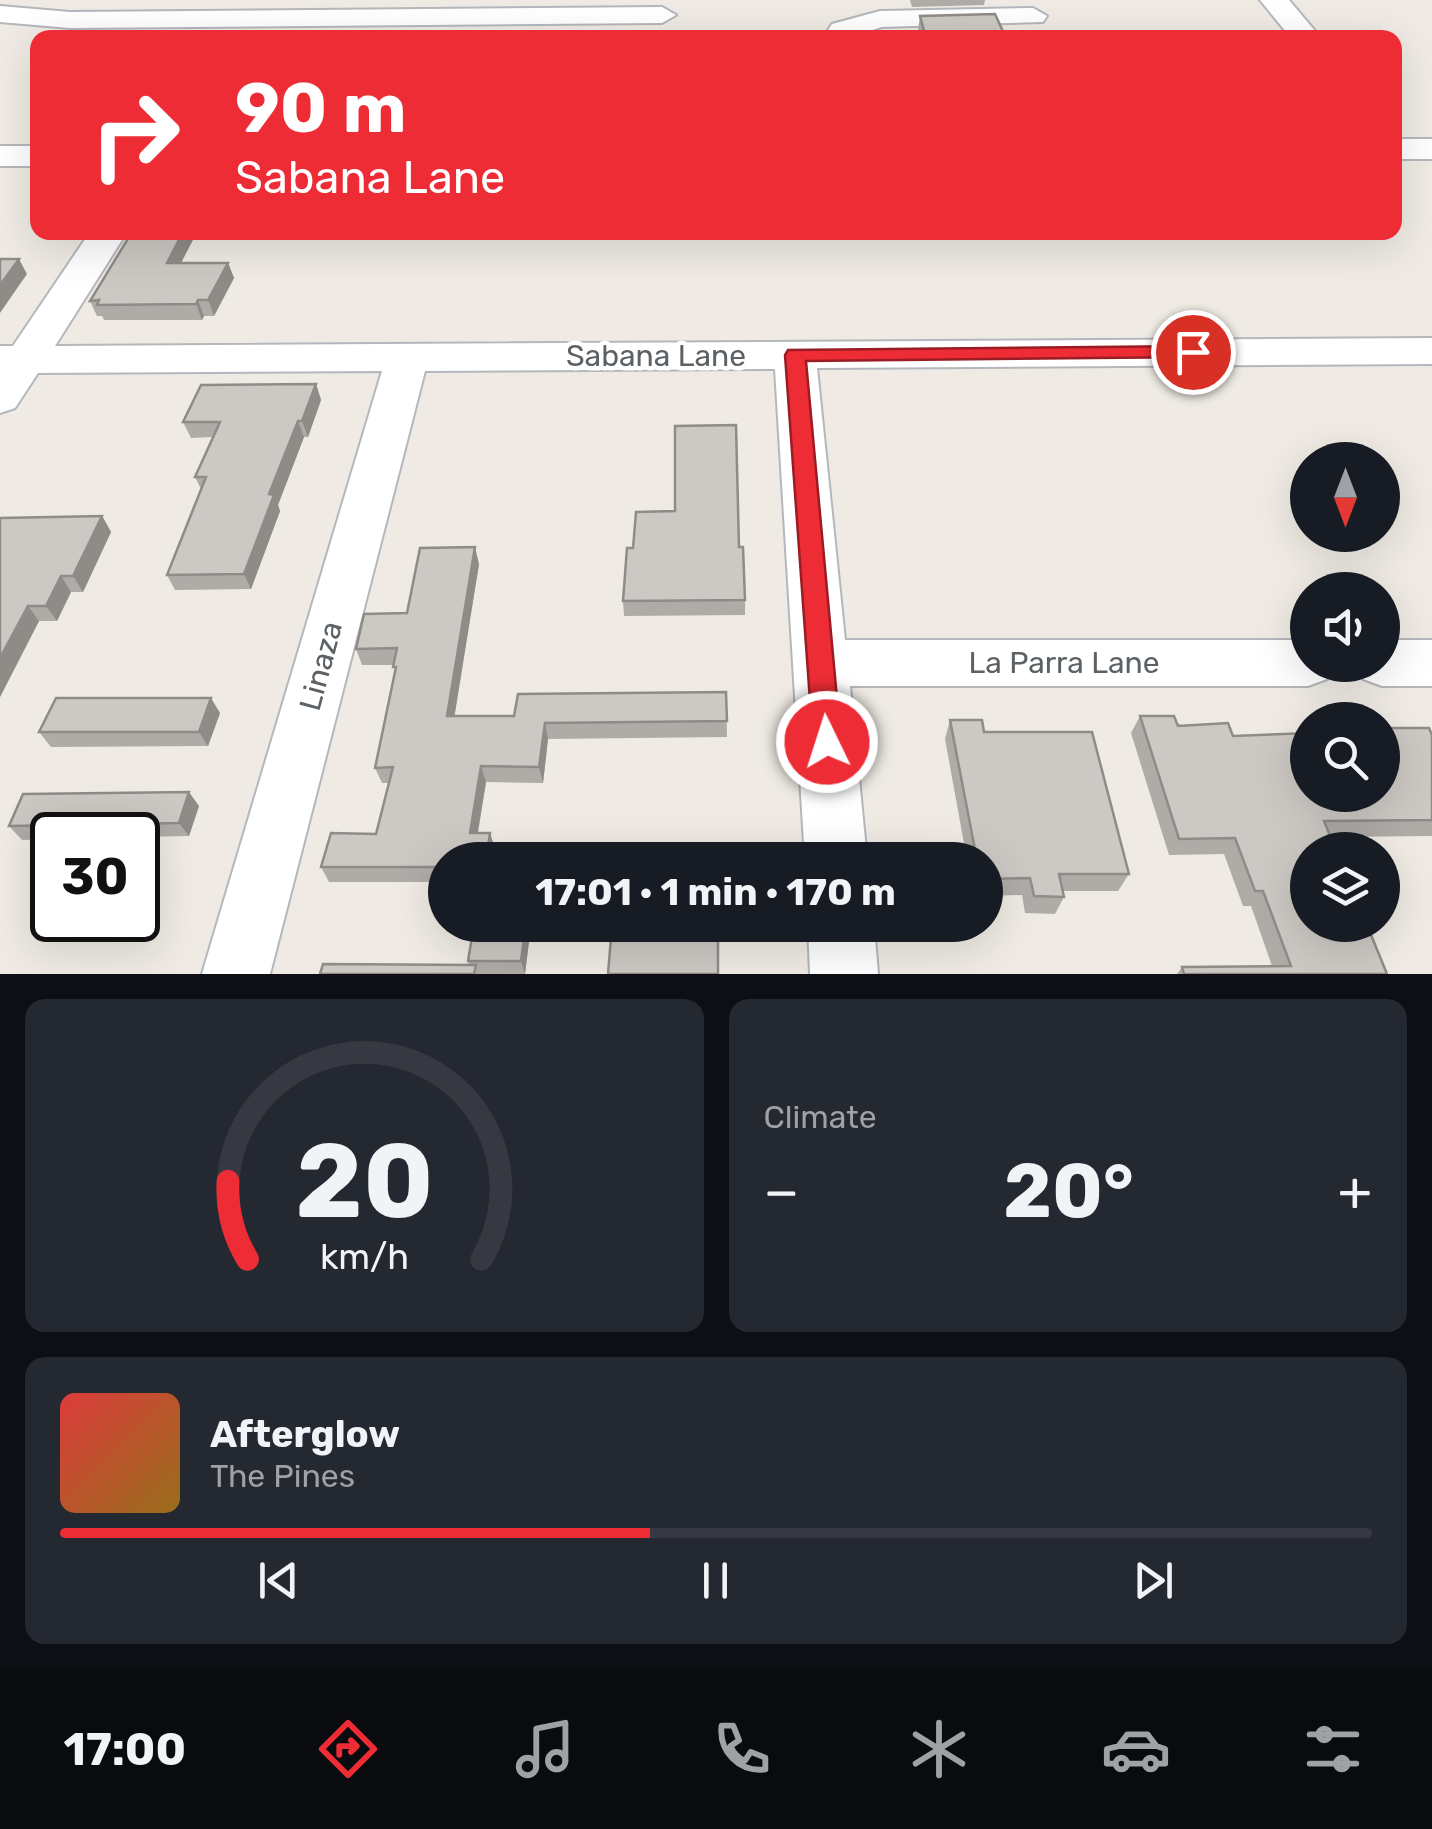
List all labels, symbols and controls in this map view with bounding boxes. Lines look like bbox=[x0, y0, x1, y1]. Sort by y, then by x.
text: 90 m bbox=[235, 67, 407, 150]
icon: right bbox=[70, 70, 200, 200]
text: Sabana Lane bbox=[235, 151, 505, 204]
pin bbox=[1151, 310, 1236, 395]
icon: arrive bbox=[1166, 325, 1221, 380]
street label: Sabana Lane bbox=[566, 338, 746, 374]
north arrow bbox=[1290, 442, 1400, 552]
map controls bbox=[1290, 442, 1400, 942]
button: sound bbox=[1290, 572, 1400, 682]
street label: Linaza bbox=[292, 618, 350, 714]
street label: La Parra Lane bbox=[968, 645, 1160, 681]
position arrow bbox=[775, 690, 879, 794]
button: search bbox=[1290, 702, 1400, 812]
speed limit sign: 30 bbox=[30, 812, 160, 942]
button: layers bbox=[1290, 832, 1400, 942]
text: 17:01 · 1 min · 170 m bbox=[535, 869, 896, 915]
text: Climate bbox=[764, 1098, 877, 1136]
text: 20 bbox=[295, 1120, 433, 1243]
text: 20° bbox=[1003, 1147, 1134, 1236]
text: − bbox=[764, 1159, 799, 1224]
text: + bbox=[1338, 1159, 1372, 1224]
text: km/h bbox=[320, 1236, 409, 1278]
text: Afterglow bbox=[210, 1411, 400, 1457]
text: The Pines bbox=[210, 1457, 355, 1495]
icon: previous bbox=[251, 1553, 306, 1608]
icon: pause bbox=[688, 1553, 743, 1608]
icon: next bbox=[1126, 1553, 1181, 1608]
icon: directions bbox=[313, 1714, 383, 1784]
icon: music bbox=[510, 1714, 580, 1784]
icon: phone bbox=[707, 1714, 777, 1784]
icon: climate bbox=[904, 1714, 974, 1784]
icon: car bbox=[1101, 1714, 1171, 1784]
icon: filters bbox=[1298, 1714, 1368, 1784]
text: 17:00 bbox=[64, 1723, 186, 1776]

